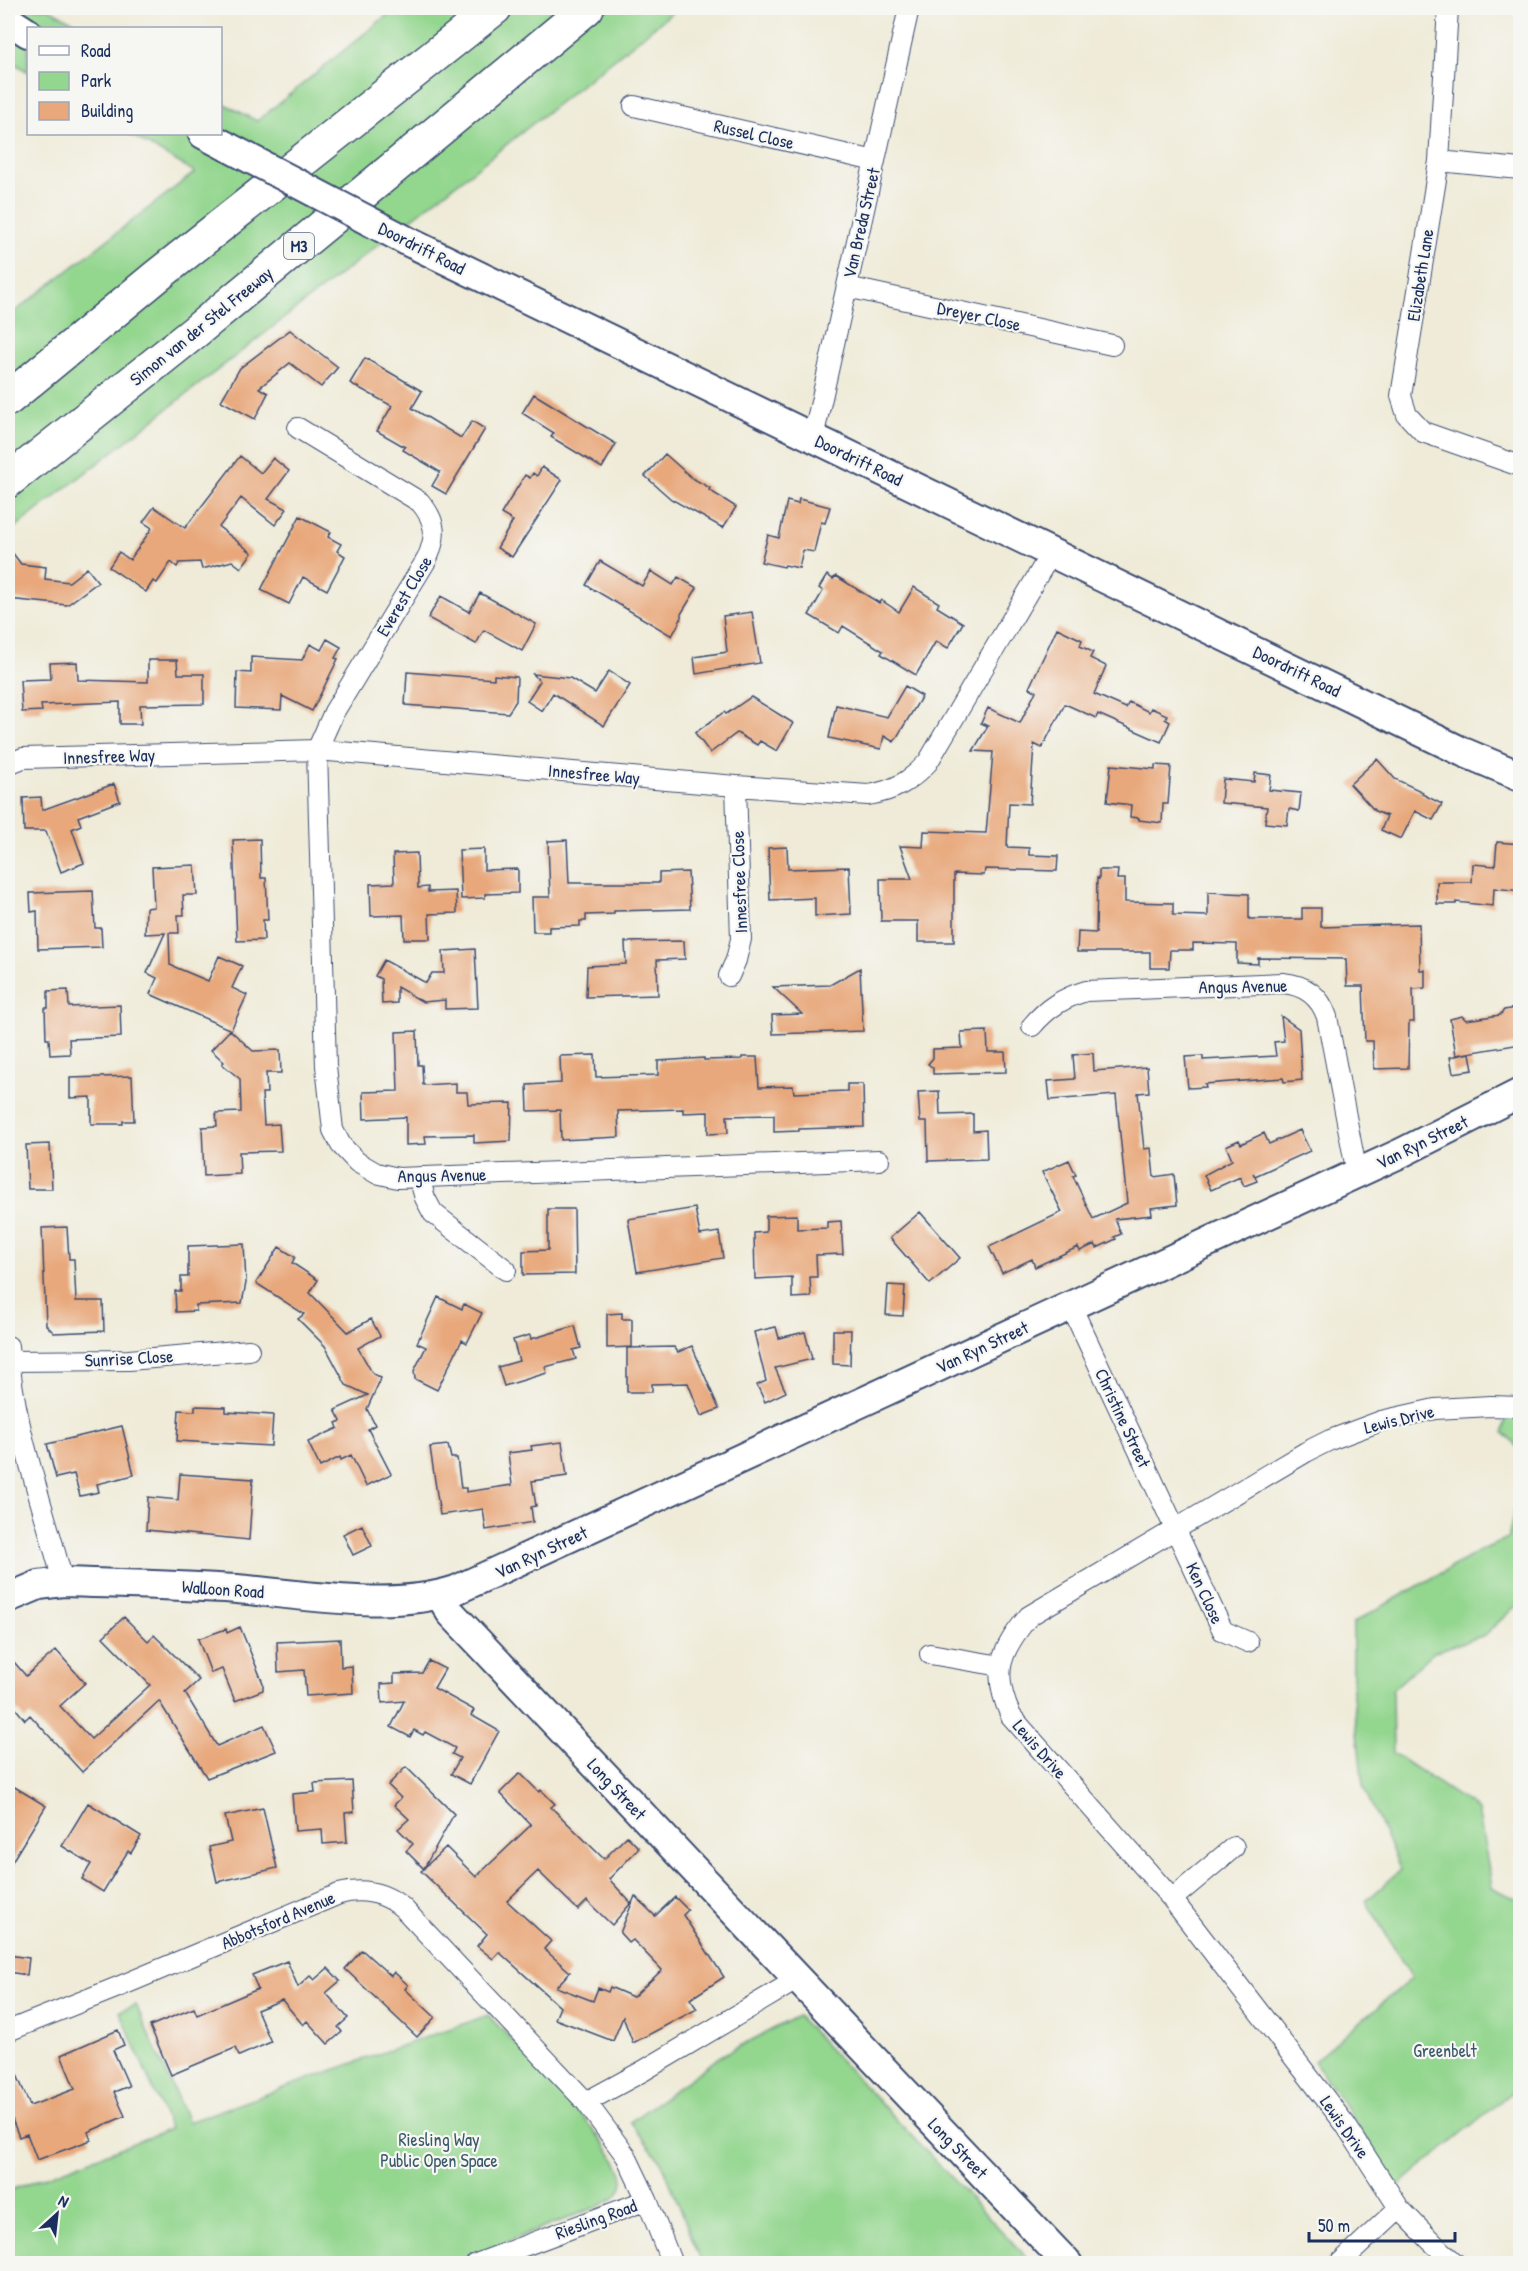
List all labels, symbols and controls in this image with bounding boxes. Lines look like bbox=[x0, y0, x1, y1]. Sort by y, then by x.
legend bbox=[27, 27, 222, 135]
text: Road bbox=[81, 38, 111, 63]
text: Park bbox=[81, 68, 112, 93]
text: Building bbox=[81, 98, 133, 123]
street label: Russel Close bbox=[712, 113, 796, 155]
street label: Van Breda Street bbox=[836, 164, 886, 281]
street label: Doordrift Road bbox=[374, 215, 470, 281]
street label: Elizabeth Lane bbox=[1400, 227, 1440, 323]
road number: M3 bbox=[284, 233, 314, 259]
street label: Simon van der Stel Freeway bbox=[124, 260, 278, 392]
street label: Dreyer Close bbox=[935, 295, 1023, 337]
street label: Doordrift Road bbox=[811, 428, 907, 492]
street label: Everest Close bbox=[370, 551, 438, 641]
street label: Doordrift Road bbox=[1249, 639, 1345, 703]
street label: Innesfree Way bbox=[62, 742, 156, 770]
street label: Innesfree Way bbox=[547, 758, 641, 791]
street label: Innesfree Close bbox=[725, 830, 753, 934]
street label: Angus Avenue bbox=[1198, 973, 1288, 999]
street label: Van Ryn Street bbox=[1372, 1109, 1473, 1175]
street label: Angus Avenue bbox=[397, 1162, 487, 1188]
street label: Van Ryn Street bbox=[932, 1314, 1033, 1379]
street label: Sunrise Close bbox=[84, 1343, 174, 1373]
street label: Christine Street bbox=[1089, 1364, 1157, 1472]
street label: Lewis Drive bbox=[1361, 1398, 1437, 1440]
street label: Van Ryn Street bbox=[491, 1519, 592, 1584]
street label: Ken Close bbox=[1180, 1558, 1230, 1628]
street label: Walloon Road bbox=[181, 1574, 265, 1604]
street label: Lewis Drive bbox=[1007, 1714, 1073, 1784]
street label: Long Street bbox=[582, 1753, 653, 1826]
street label: Abbotsford Avenue bbox=[217, 1885, 339, 1955]
park label: Greenbelt bbox=[1413, 2038, 1478, 2063]
street label: Lewis Drive bbox=[1314, 2091, 1376, 2163]
street label: Long Street bbox=[923, 2112, 994, 2185]
park label: Riesling Way Public Open Space bbox=[380, 2127, 498, 2173]
north arrow bbox=[27, 2184, 87, 2244]
text: N bbox=[55, 2189, 73, 2213]
street label: Riesling Road bbox=[552, 2193, 640, 2245]
scale bar bbox=[1309, 2205, 1454, 2243]
text: 50 m bbox=[1318, 2213, 1350, 2238]

